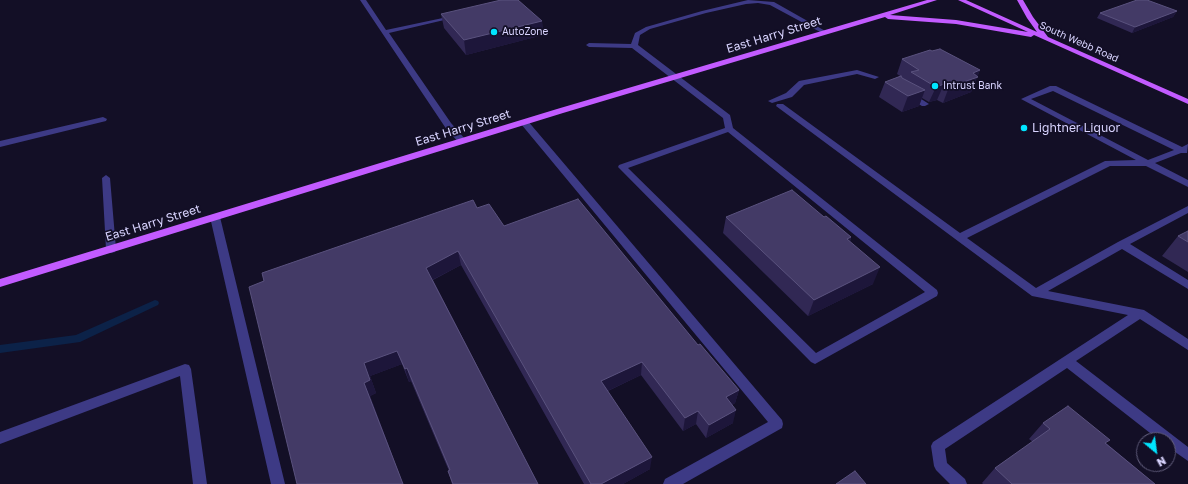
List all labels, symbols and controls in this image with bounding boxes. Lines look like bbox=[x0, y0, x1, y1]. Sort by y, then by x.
street label: East Harry Street bbox=[725, 14, 823, 56]
street label: South Webb Road bbox=[1038, 19, 1120, 65]
place label: AutoZone bbox=[502, 26, 548, 38]
marker: AutoZone bbox=[489, 27, 499, 37]
place label: Intrust Bank bbox=[943, 80, 1002, 92]
marker: Intrust Bank bbox=[930, 81, 940, 91]
street label: East Harry Street bbox=[414, 107, 512, 149]
place label: Lightner Liquor bbox=[1032, 121, 1120, 135]
marker: Lightner Liquor bbox=[1019, 123, 1029, 133]
street label: East Harry Street bbox=[104, 202, 202, 244]
north arrow bbox=[1136, 432, 1176, 472]
text: N bbox=[1155, 454, 1168, 470]

